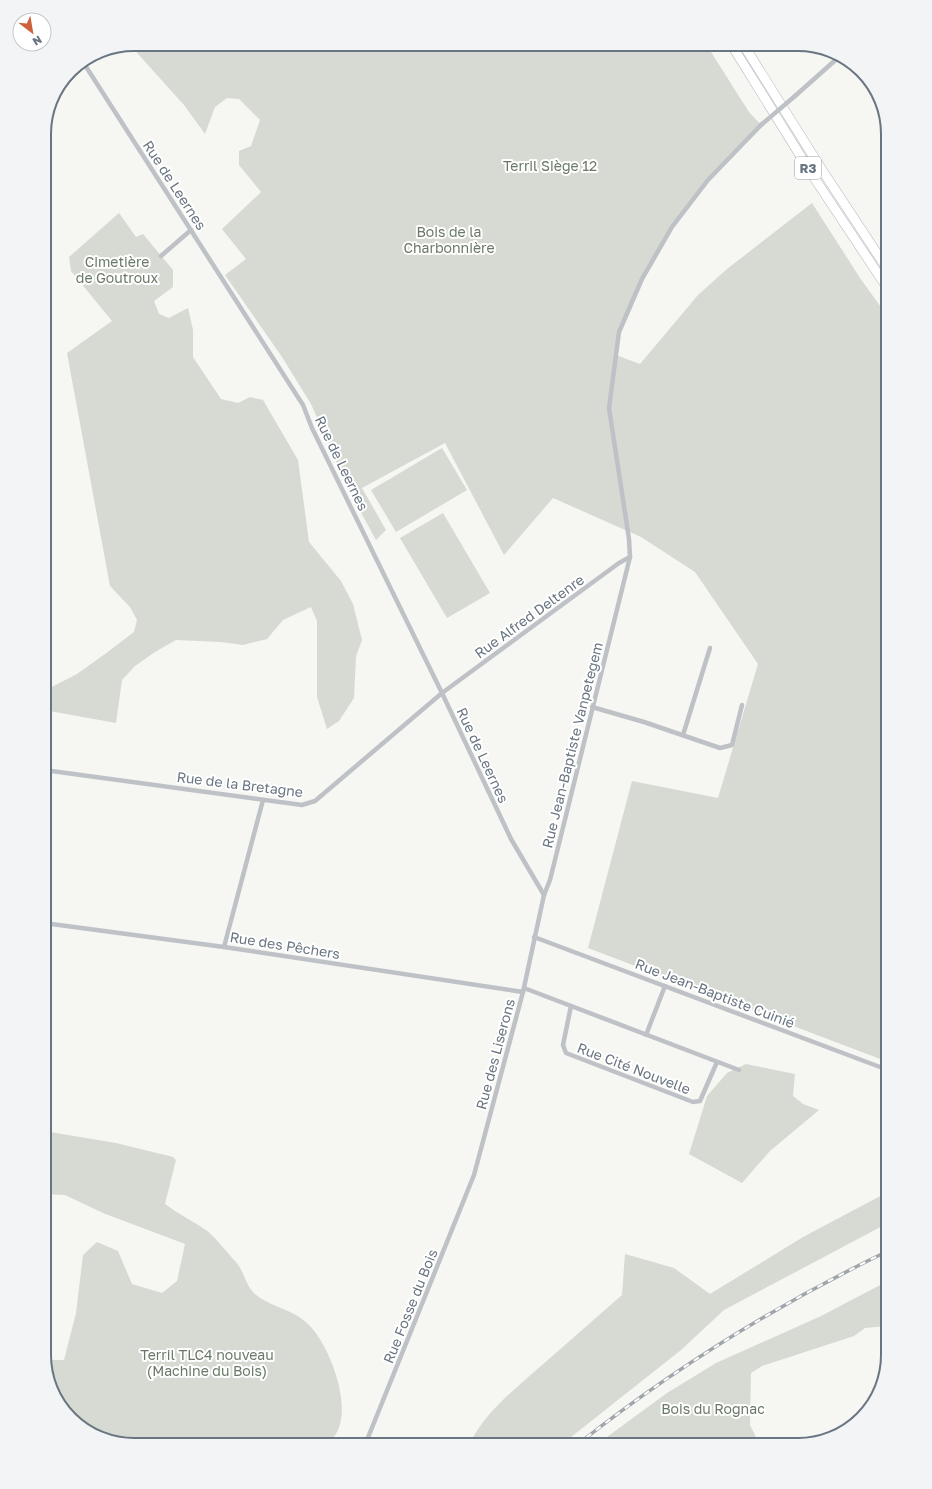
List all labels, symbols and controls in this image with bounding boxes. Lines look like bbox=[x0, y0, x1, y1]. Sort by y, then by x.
north arrow bbox=[12, 12, 52, 52]
text: N bbox=[30, 33, 44, 49]
street label: Rue de Leernes bbox=[140, 137, 210, 233]
park label: Terril Siège 12 bbox=[503, 157, 597, 174]
road number: R3 bbox=[795, 157, 821, 179]
park label: Bois de la Charbonnière bbox=[403, 223, 495, 256]
park label: Cimetière de Goutroux bbox=[76, 253, 159, 286]
street label: Rue de Leernes bbox=[312, 413, 372, 513]
street label: Rue Alfred Deltenre bbox=[471, 571, 587, 661]
street label: Rue Jean-Baptiste Vanpetegem bbox=[538, 640, 606, 850]
street label: Rue de Leernes bbox=[453, 705, 513, 805]
street label: Rue de la Bretagne bbox=[176, 768, 304, 800]
street label: Rue des Pêchers bbox=[229, 928, 341, 962]
street label: Rue Jean-Baptiste Cuinié bbox=[633, 955, 797, 1031]
street label: Rue des Liserons bbox=[472, 997, 518, 1111]
street label: Rue Cité Nouvelle bbox=[575, 1039, 693, 1097]
street label: Rue Fosse du Bois bbox=[379, 1246, 441, 1366]
park label: Terril TLC4 nouveau (Machine du Bois) bbox=[140, 1346, 274, 1379]
park label: Bois du Rognac bbox=[661, 1400, 765, 1417]

